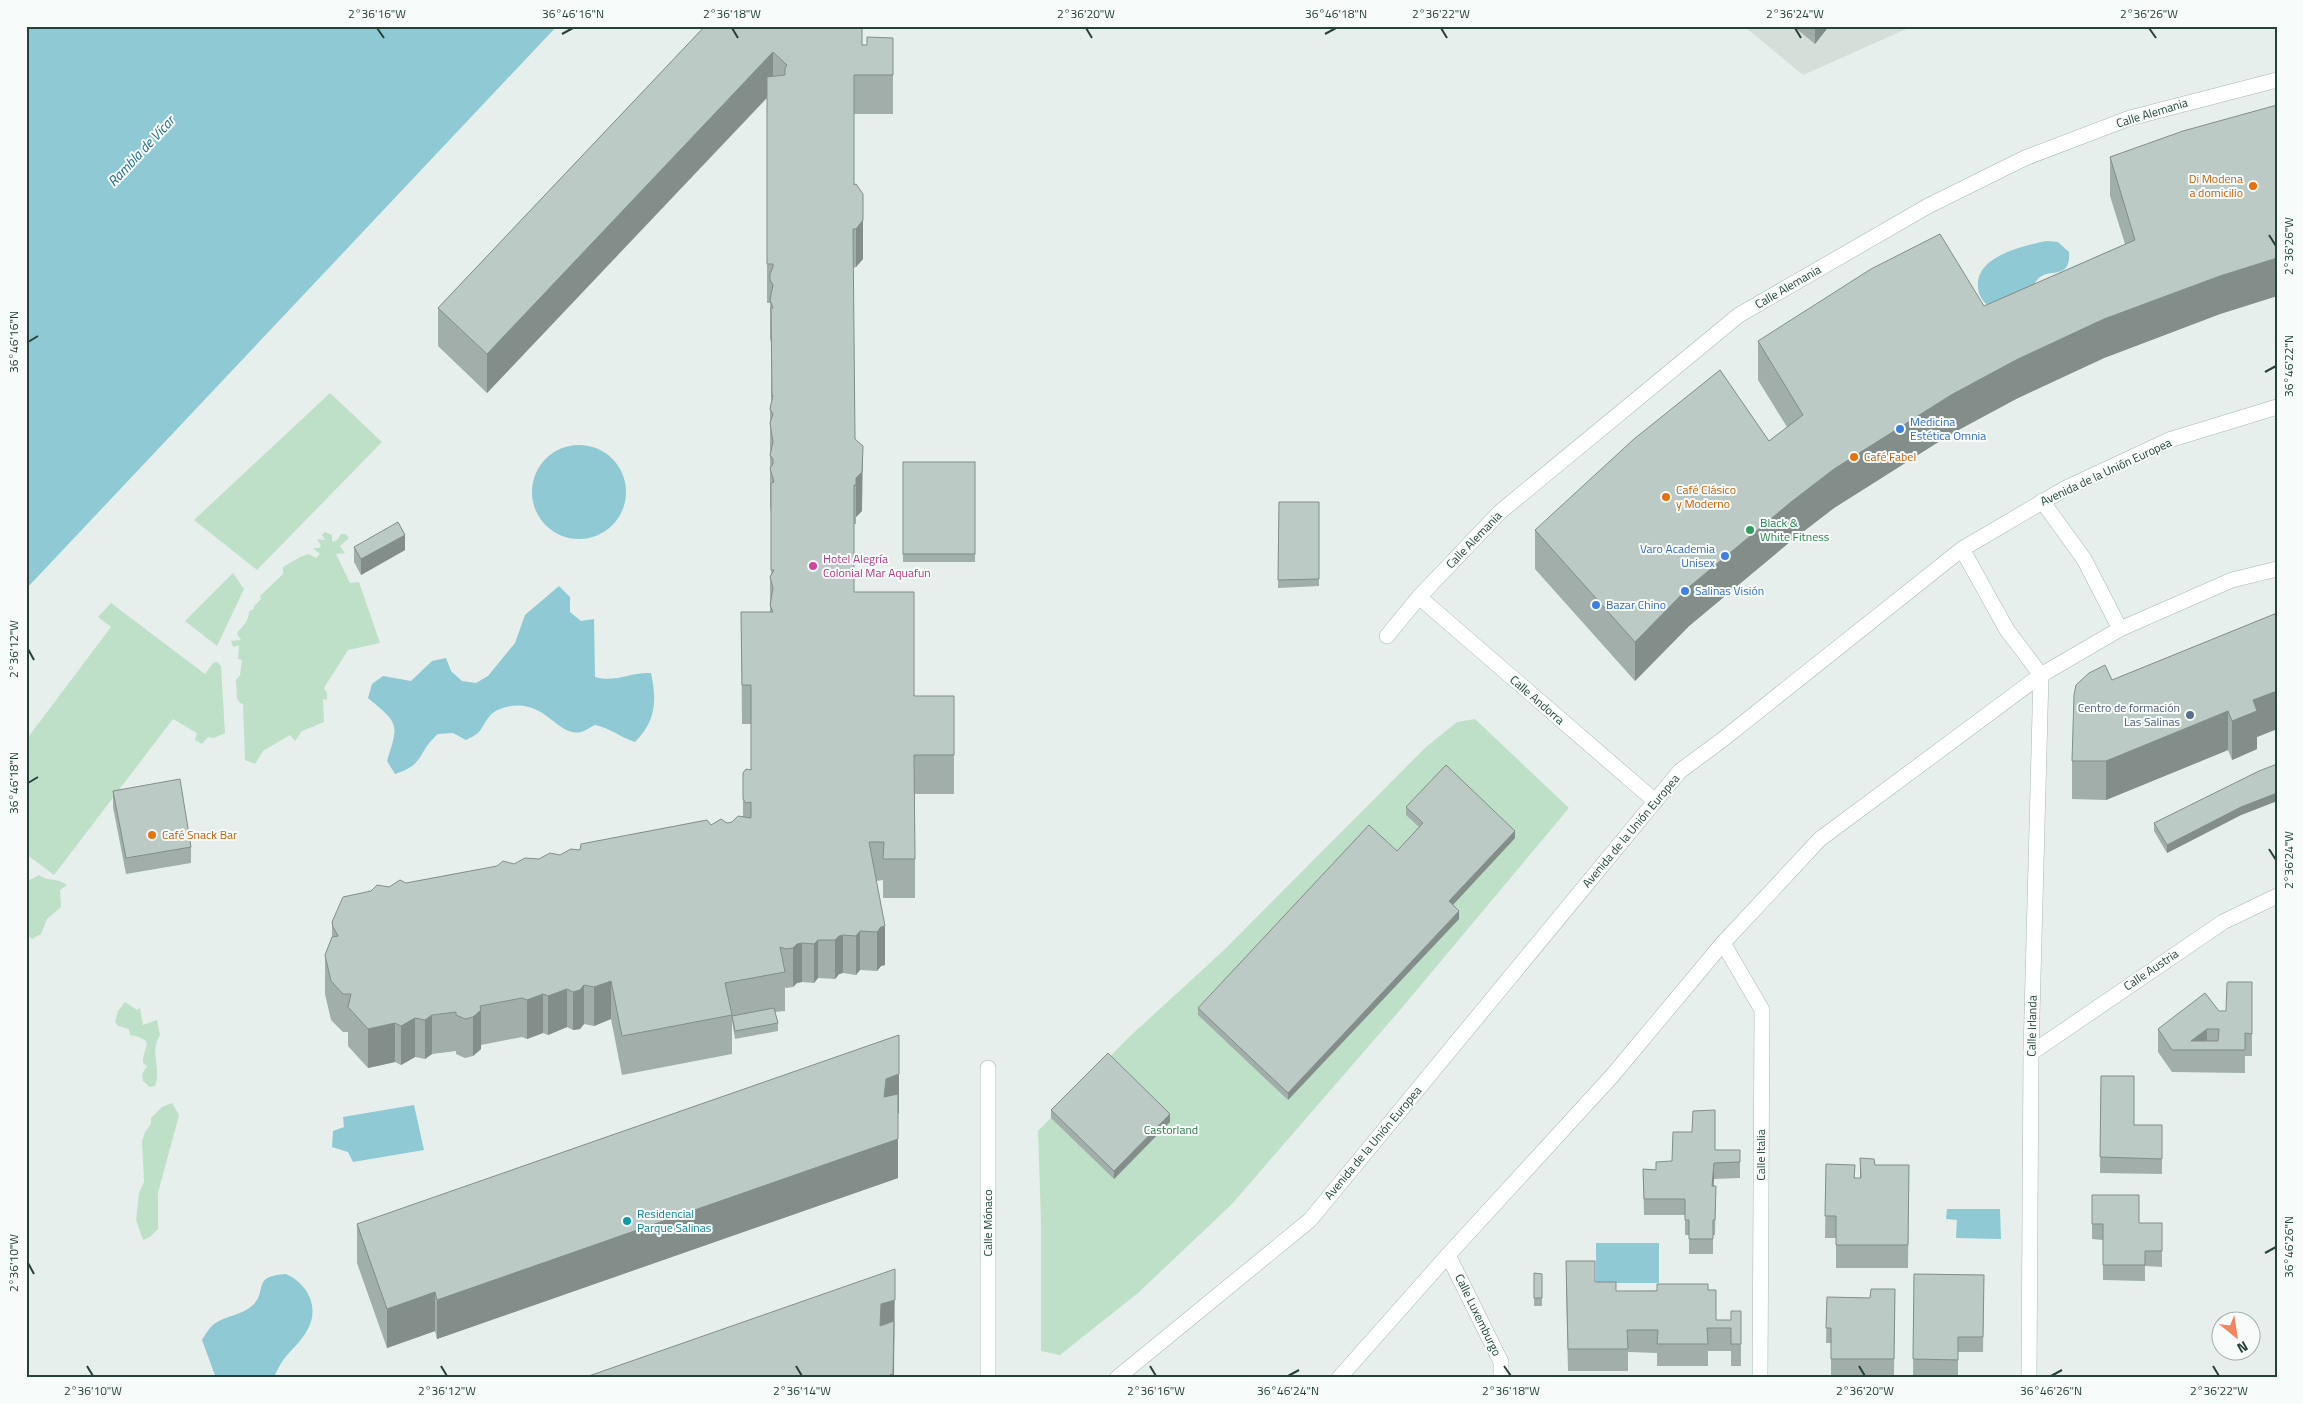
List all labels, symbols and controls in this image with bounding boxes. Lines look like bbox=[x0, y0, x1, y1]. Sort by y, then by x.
text: 2°36'16"W bbox=[348, 4, 406, 23]
text: 36°46'16"N bbox=[542, 4, 604, 23]
text: 2°36'18"W bbox=[703, 4, 761, 23]
text: 2°36'20"W bbox=[1057, 4, 1115, 23]
text: 36°46'18"N bbox=[1305, 4, 1367, 23]
text: 2°36'22"W bbox=[1412, 4, 1470, 23]
text: 2°36'24"W bbox=[1766, 4, 1824, 23]
text: 2°36'26"W bbox=[2120, 4, 2178, 23]
street label: Calle Alemania bbox=[2114, 93, 2190, 132]
water label: Rambla de Vícar bbox=[102, 110, 180, 191]
place label: Di Modena a domicilio bbox=[2189, 169, 2243, 202]
marker: Di Modena a domicilio bbox=[2247, 180, 2259, 192]
text: 2°36'26"W bbox=[2279, 217, 2298, 275]
street label: Calle Alemania bbox=[1751, 260, 1825, 313]
text: 36°46'16"N bbox=[4, 311, 23, 373]
text: 36°46'22"N bbox=[2279, 335, 2298, 397]
place label: Medicina Estética Omnia bbox=[1910, 412, 1986, 445]
marker: Medicina Estética Omnia bbox=[1894, 423, 1906, 435]
street label: Avenida de la Unión Europea bbox=[2037, 433, 2175, 510]
place label: Café Fabel bbox=[1864, 447, 1916, 466]
marker: Café Fabel bbox=[1848, 451, 1860, 463]
place label: Café Clásico y Moderno bbox=[1676, 480, 1736, 513]
marker: Café Clásico y Moderno bbox=[1660, 491, 1672, 503]
street label: Calle Alemania bbox=[1441, 506, 1506, 573]
place label: Black & White Fitness bbox=[1760, 513, 1830, 546]
marker: Black & White Fitness bbox=[1744, 524, 1756, 536]
place label: Varo Academia Unisex bbox=[1640, 539, 1716, 572]
place label: Hotel Alegría Colonial Mar Aquafun bbox=[823, 549, 931, 582]
marker: Varo Academia Unisex bbox=[1719, 550, 1731, 562]
marker: Hotel Alegría Colonial Mar Aquafun bbox=[807, 560, 819, 572]
place label: Salinas Visión bbox=[1695, 581, 1764, 600]
marker: Salinas Visión bbox=[1679, 585, 1691, 597]
place label: Bazar Chino bbox=[1606, 595, 1666, 614]
marker: Bazar Chino bbox=[1590, 599, 1602, 611]
text: 2°36'12"W bbox=[4, 620, 23, 678]
street label: Calle Andorra bbox=[1506, 670, 1569, 729]
place label: Centro de formación Las Salinas bbox=[2078, 698, 2180, 731]
marker: Centro de formación Las Salinas bbox=[2184, 709, 2196, 721]
text: 36°46'18"N bbox=[4, 752, 23, 814]
street label: Avenida de la Unión Europea bbox=[1577, 770, 1684, 892]
place label: Café Snack Bar bbox=[162, 825, 237, 844]
marker: Café Snack Bar bbox=[146, 829, 158, 841]
text: 2°36'24"W bbox=[2279, 831, 2298, 889]
street label: Calle Austria bbox=[2119, 944, 2182, 995]
street label: Calle Irlanda bbox=[2021, 995, 2042, 1057]
street label: Avenida de la Unión Europea bbox=[1319, 1082, 1426, 1204]
park label: Castorland bbox=[1144, 1120, 1198, 1139]
street label: Calle Italia bbox=[1751, 1129, 1770, 1181]
street label: Calle Mónaco bbox=[978, 1189, 997, 1257]
place label: Residencial Parque Salinas bbox=[637, 1204, 712, 1237]
marker: Residencial Parque Salinas bbox=[621, 1215, 633, 1227]
text: 36°46'26"N bbox=[2279, 1216, 2298, 1278]
text: 2°36'10"W bbox=[4, 1234, 23, 1292]
street label: Calle Luxemburgo bbox=[1450, 1270, 1507, 1359]
north arrow bbox=[2210, 1312, 2260, 1362]
text: N bbox=[2233, 1336, 2252, 1359]
text: 2°36'10"W bbox=[64, 1381, 122, 1400]
text: 2°36'12"W bbox=[418, 1381, 476, 1400]
text: 2°36'14"W bbox=[773, 1381, 831, 1400]
text: 2°36'16"W bbox=[1127, 1381, 1185, 1400]
text: 36°46'24"N bbox=[1257, 1381, 1319, 1400]
text: 2°36'18"W bbox=[1482, 1381, 1540, 1400]
text: 2°36'20"W bbox=[1836, 1381, 1894, 1400]
text: 36°46'26"N bbox=[2020, 1381, 2082, 1400]
text: 2°36'22"W bbox=[2190, 1381, 2248, 1400]

